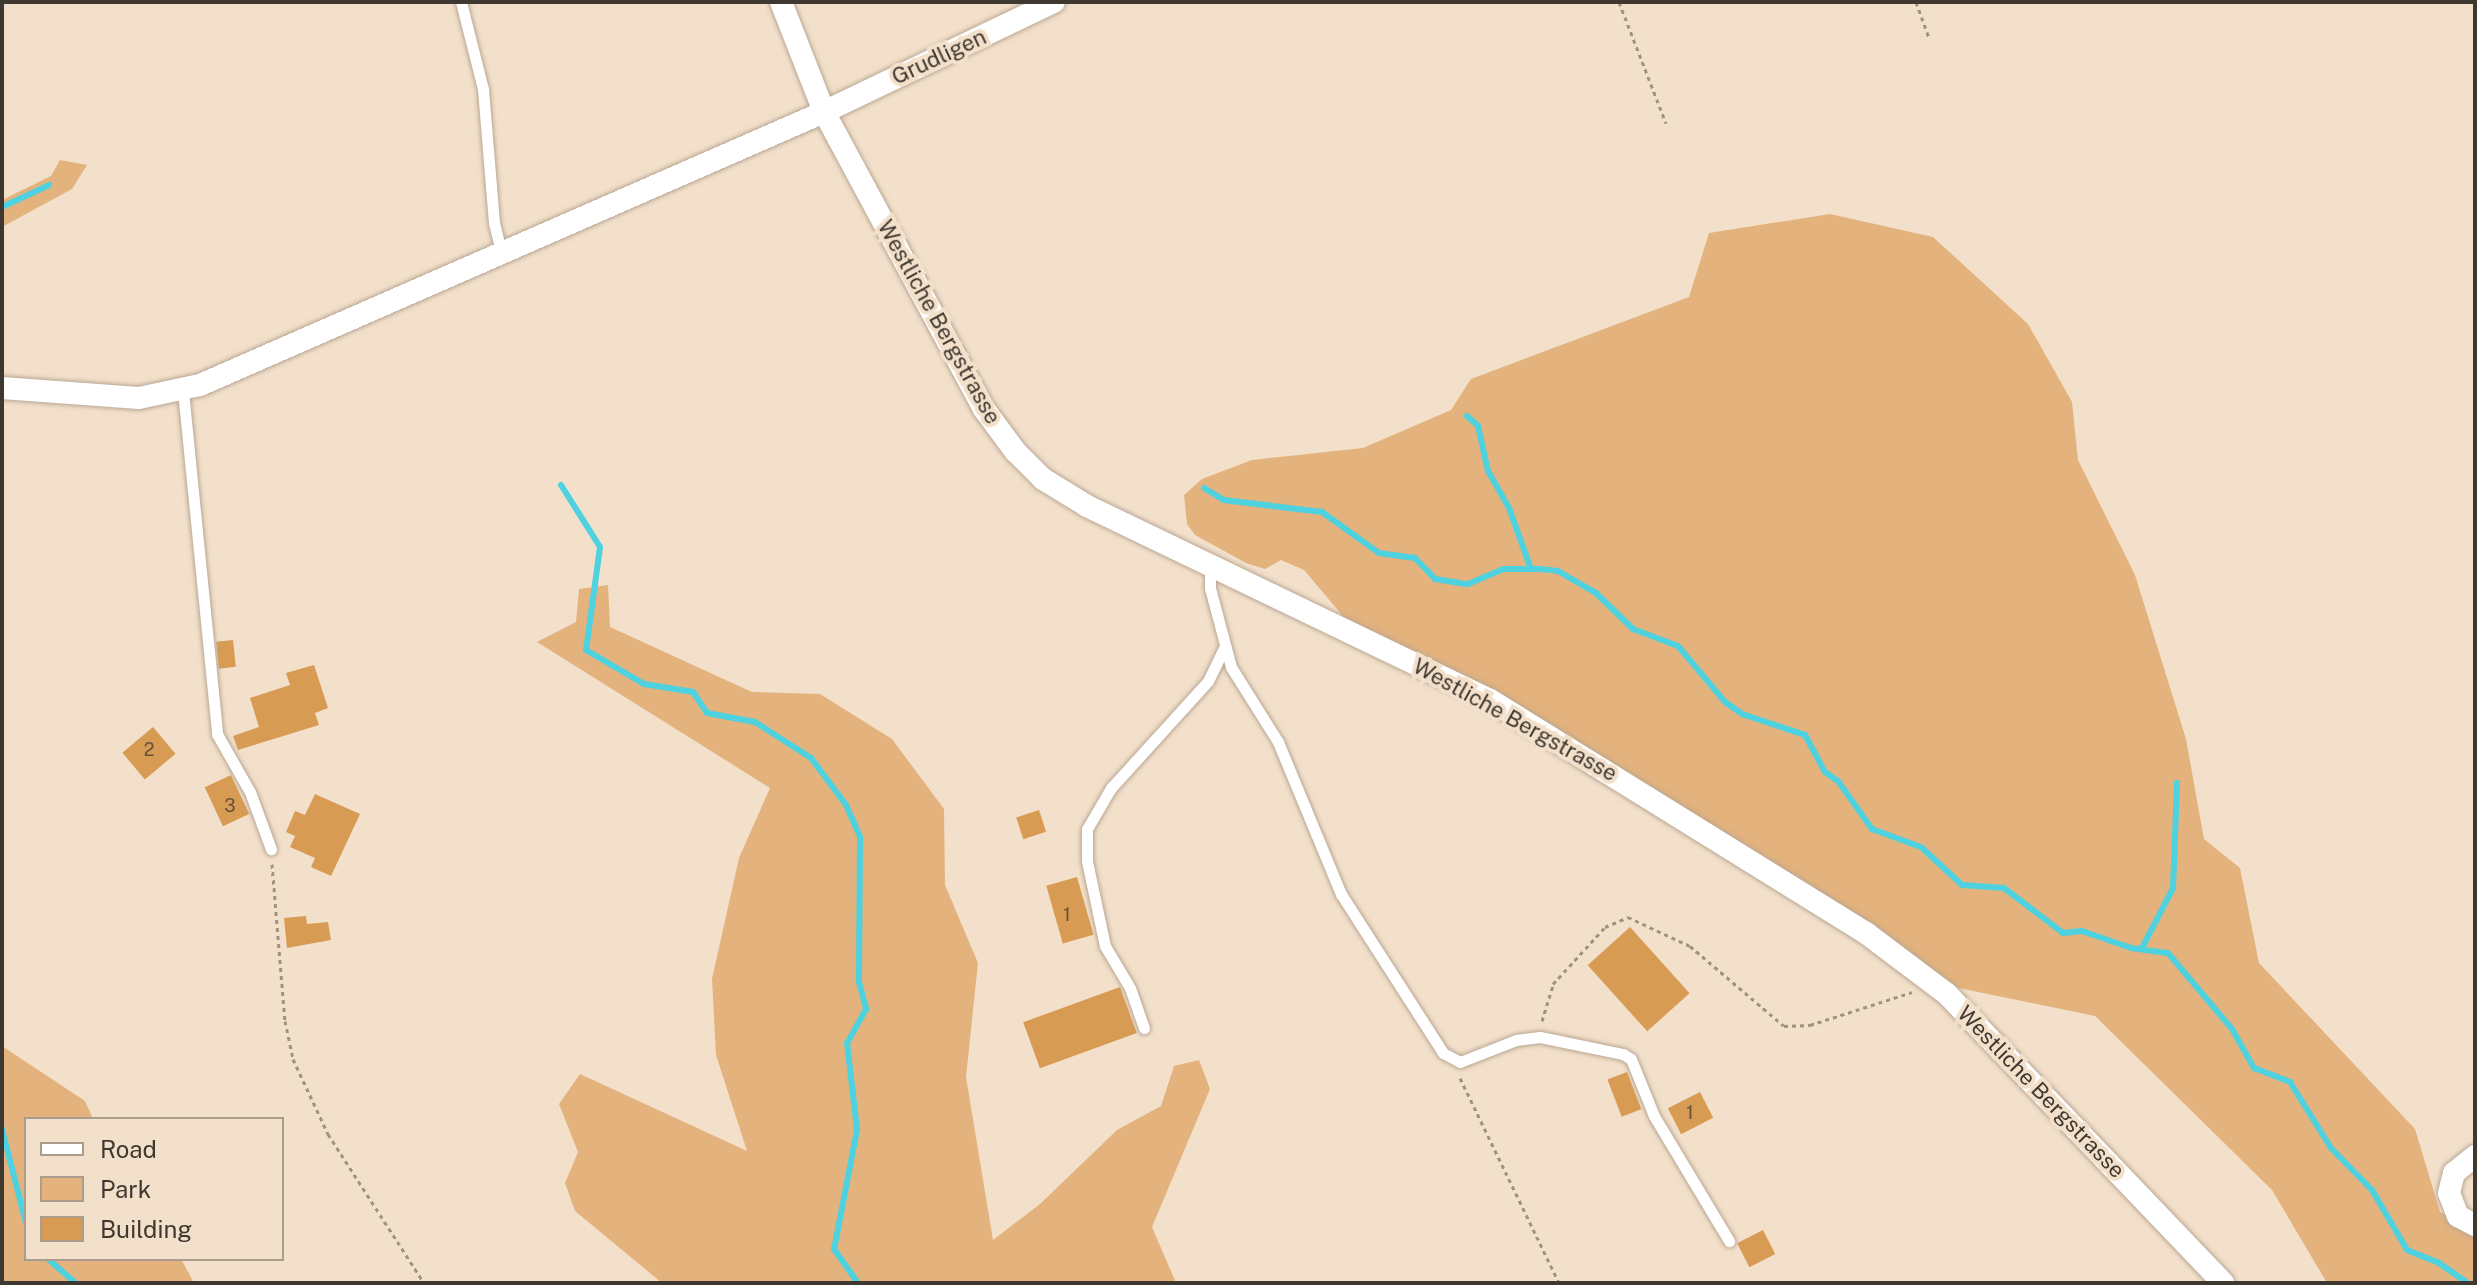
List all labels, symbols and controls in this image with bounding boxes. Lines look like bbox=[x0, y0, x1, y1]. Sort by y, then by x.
street label: Grudligen bbox=[888, 24, 990, 90]
street label: Westliche Bergstrasse bbox=[872, 215, 1006, 429]
street label: Westliche Bergstrasse bbox=[1408, 653, 1622, 787]
house number: 2 bbox=[144, 739, 154, 761]
house number: 3 bbox=[224, 795, 236, 817]
house number: 1 bbox=[1063, 904, 1071, 926]
street label: Westliche Bergstrasse bbox=[1952, 1000, 2130, 1184]
house number: 1 bbox=[1686, 1102, 1694, 1124]
legend bbox=[24, 1117, 284, 1261]
text: Road bbox=[100, 1135, 157, 1163]
text: Park bbox=[100, 1175, 151, 1203]
text: Building bbox=[100, 1215, 192, 1243]

